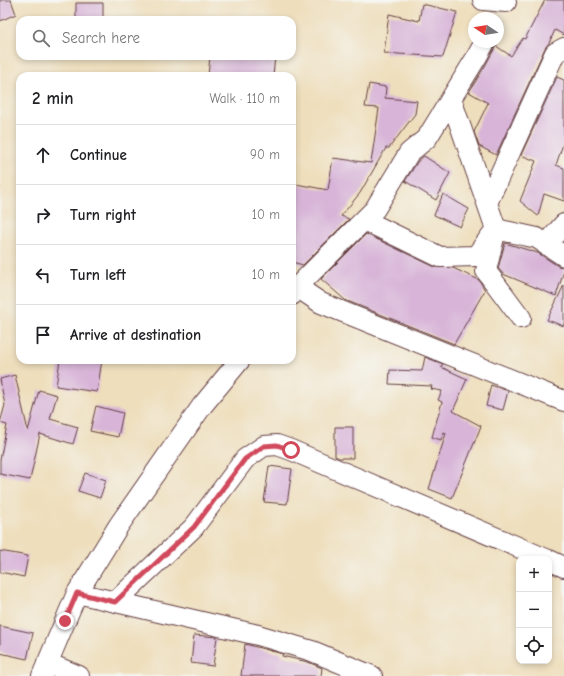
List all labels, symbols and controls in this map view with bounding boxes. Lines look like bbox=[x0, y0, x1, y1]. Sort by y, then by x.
north arrow bbox=[468, 12, 504, 48]
search box bbox=[16, 16, 296, 60]
icon: search bbox=[30, 27, 52, 49]
text: Search here bbox=[62, 29, 140, 47]
text: 2 min bbox=[32, 89, 73, 108]
text: Walk · 110 m bbox=[209, 91, 280, 106]
icon: ahead bbox=[32, 144, 54, 166]
text: Continue bbox=[70, 146, 127, 164]
text: 90 m bbox=[250, 147, 280, 162]
icon: right bbox=[32, 204, 54, 226]
text: Turn right bbox=[70, 206, 136, 224]
text: 10 m bbox=[252, 207, 280, 222]
icon: left bbox=[32, 264, 54, 286]
text: Turn left bbox=[70, 266, 126, 284]
text: 10 m bbox=[252, 267, 280, 282]
icon: arrive bbox=[32, 324, 54, 346]
text: Arrive at destination bbox=[70, 326, 201, 344]
route start bbox=[282, 441, 300, 459]
map controls bbox=[516, 556, 552, 664]
button: + bbox=[516, 556, 552, 592]
button: − bbox=[516, 592, 552, 628]
route end bbox=[56, 612, 74, 630]
button: locate bbox=[516, 628, 552, 664]

